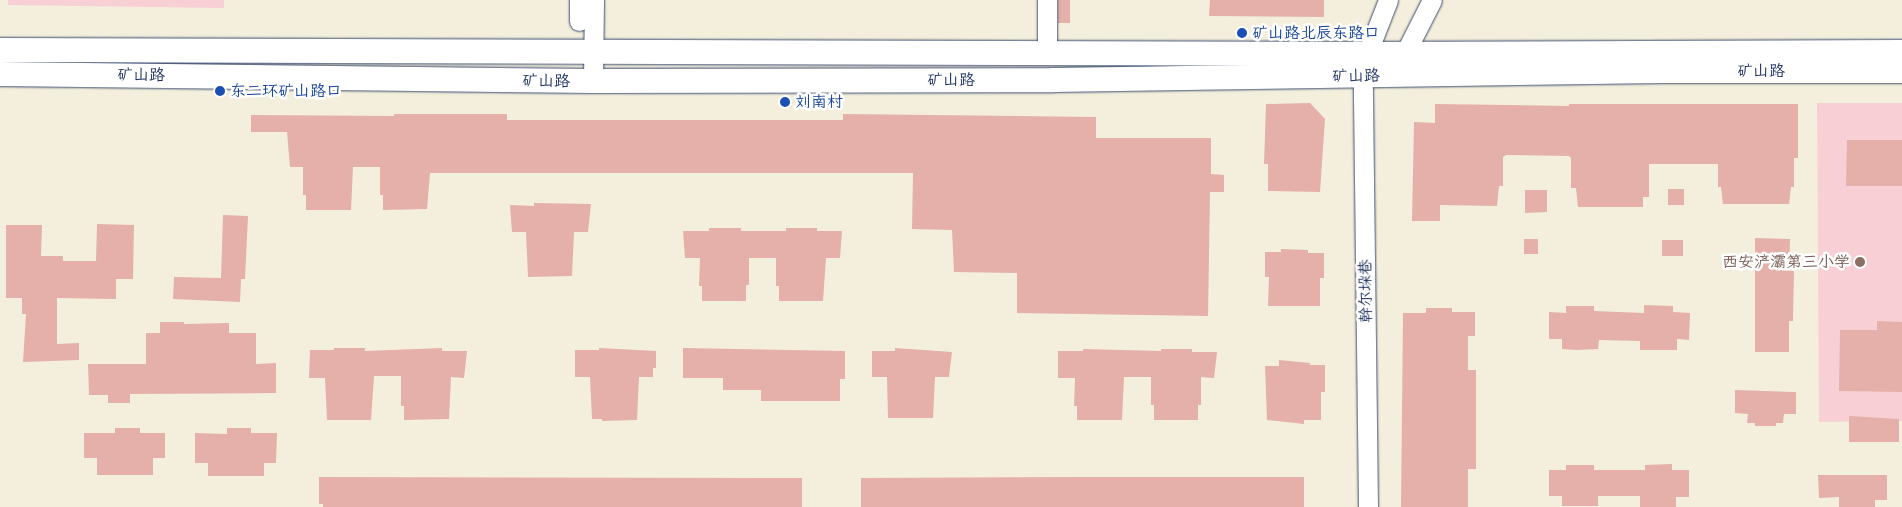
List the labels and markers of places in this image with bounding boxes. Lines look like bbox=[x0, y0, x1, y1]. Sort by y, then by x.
place label: 矿山路北辰东路口 bbox=[1252, 23, 1380, 43]
marker: 矿山路北辰东路口 bbox=[1236, 27, 1248, 39]
place label: 东二环矿山路口 bbox=[230, 81, 342, 101]
marker: 东二环矿山路口 bbox=[214, 85, 226, 97]
place label: 刘南村 bbox=[795, 92, 843, 112]
marker: 刘南村 bbox=[779, 96, 791, 108]
place label: 西安浐灞第三小学 bbox=[1722, 252, 1850, 272]
marker: 西安浐灞第三小学 bbox=[1854, 256, 1866, 268]

